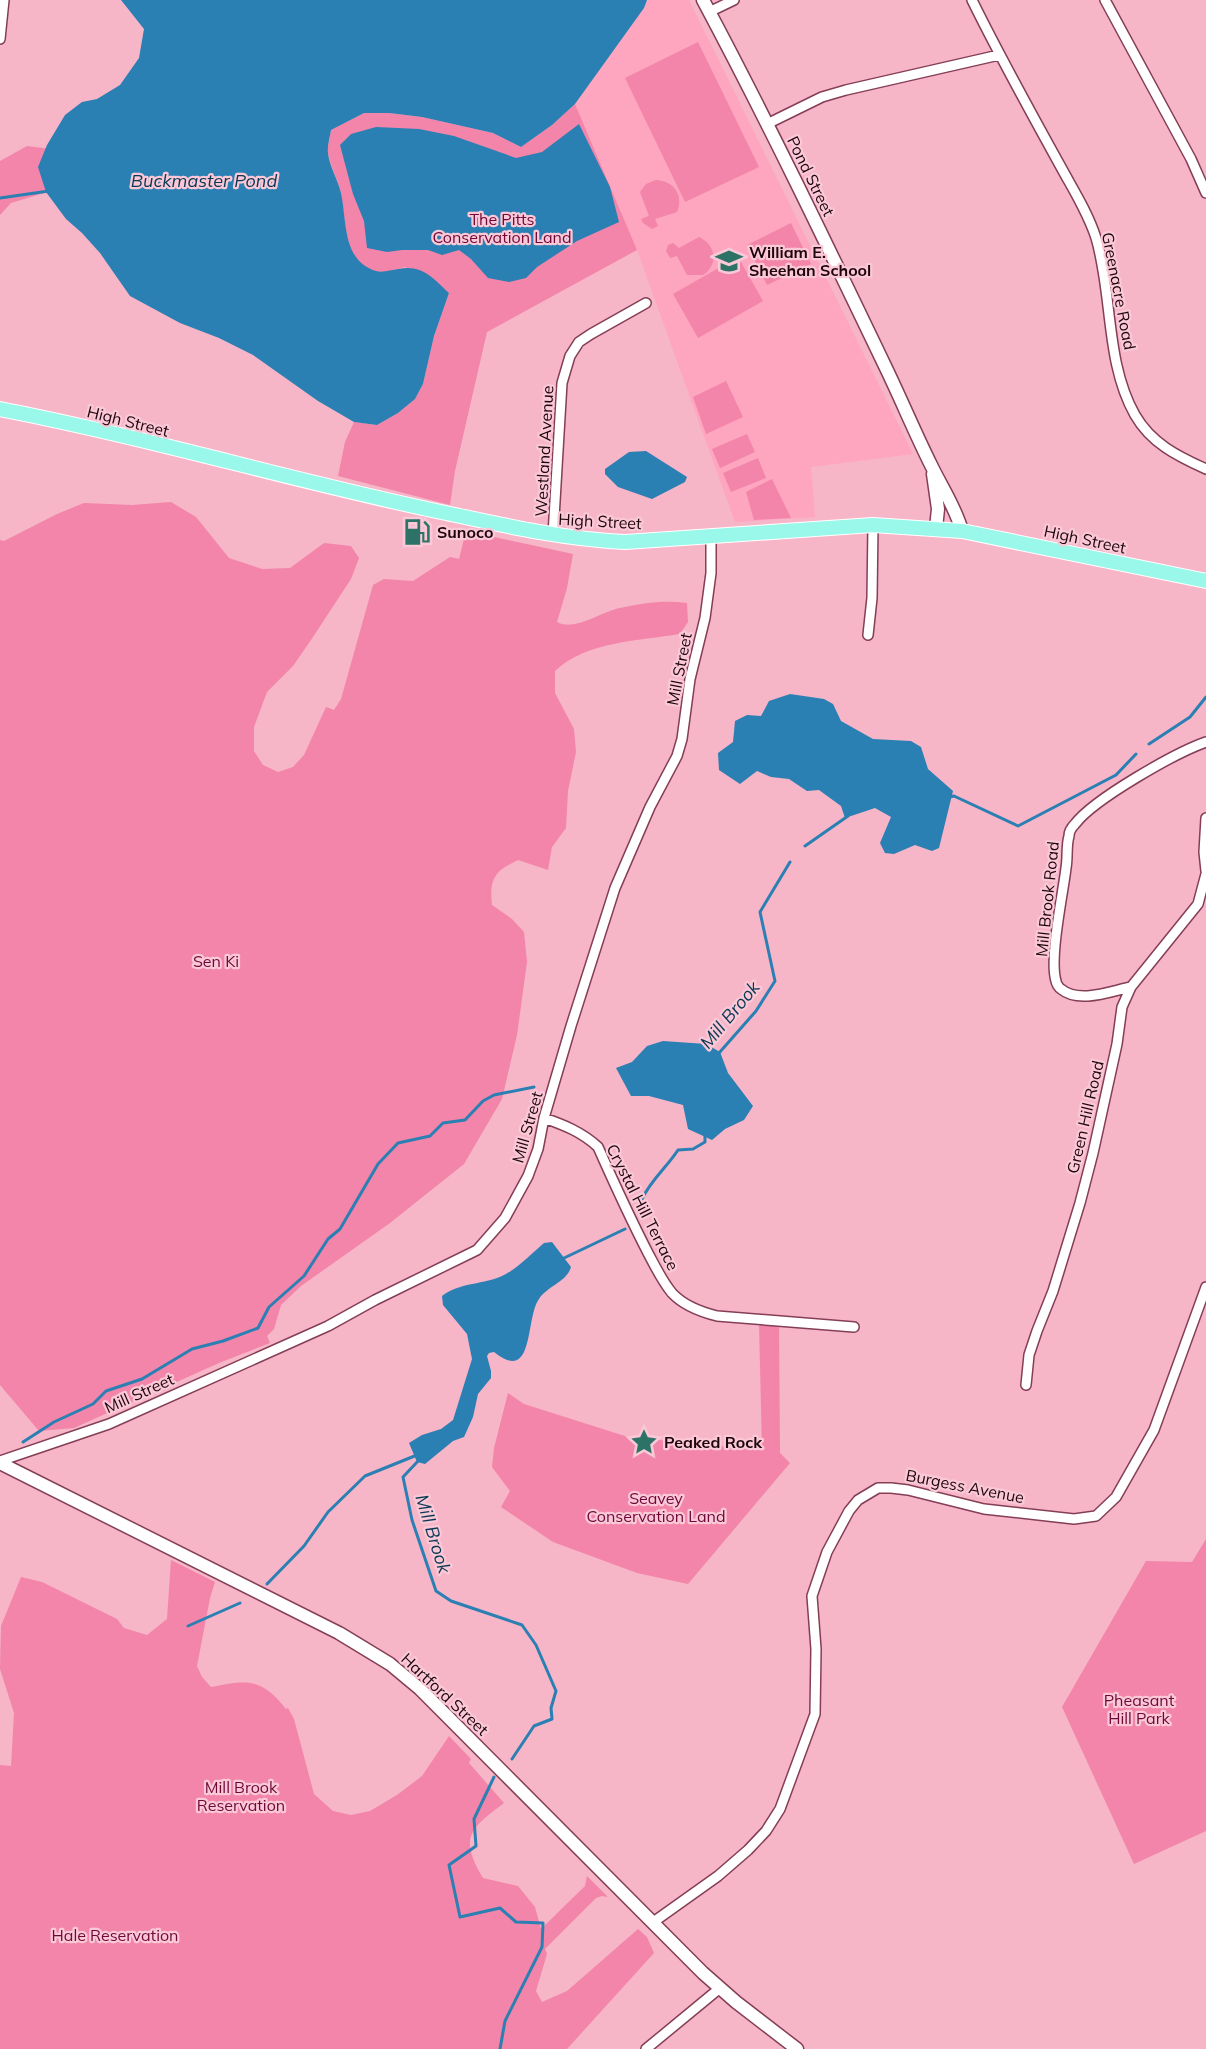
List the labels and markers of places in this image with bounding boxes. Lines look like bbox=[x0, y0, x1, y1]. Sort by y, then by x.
place label: William E. Sheehan School bbox=[749, 242, 871, 280]
school or university icon: William E. Sheehan School bbox=[714, 246, 744, 276]
fuel station icon: Sunoco bbox=[402, 517, 432, 547]
place label: Sunoco bbox=[437, 522, 493, 542]
place icon: Peaked Rock bbox=[629, 1427, 659, 1457]
place label: Peaked Rock bbox=[664, 1432, 763, 1452]

